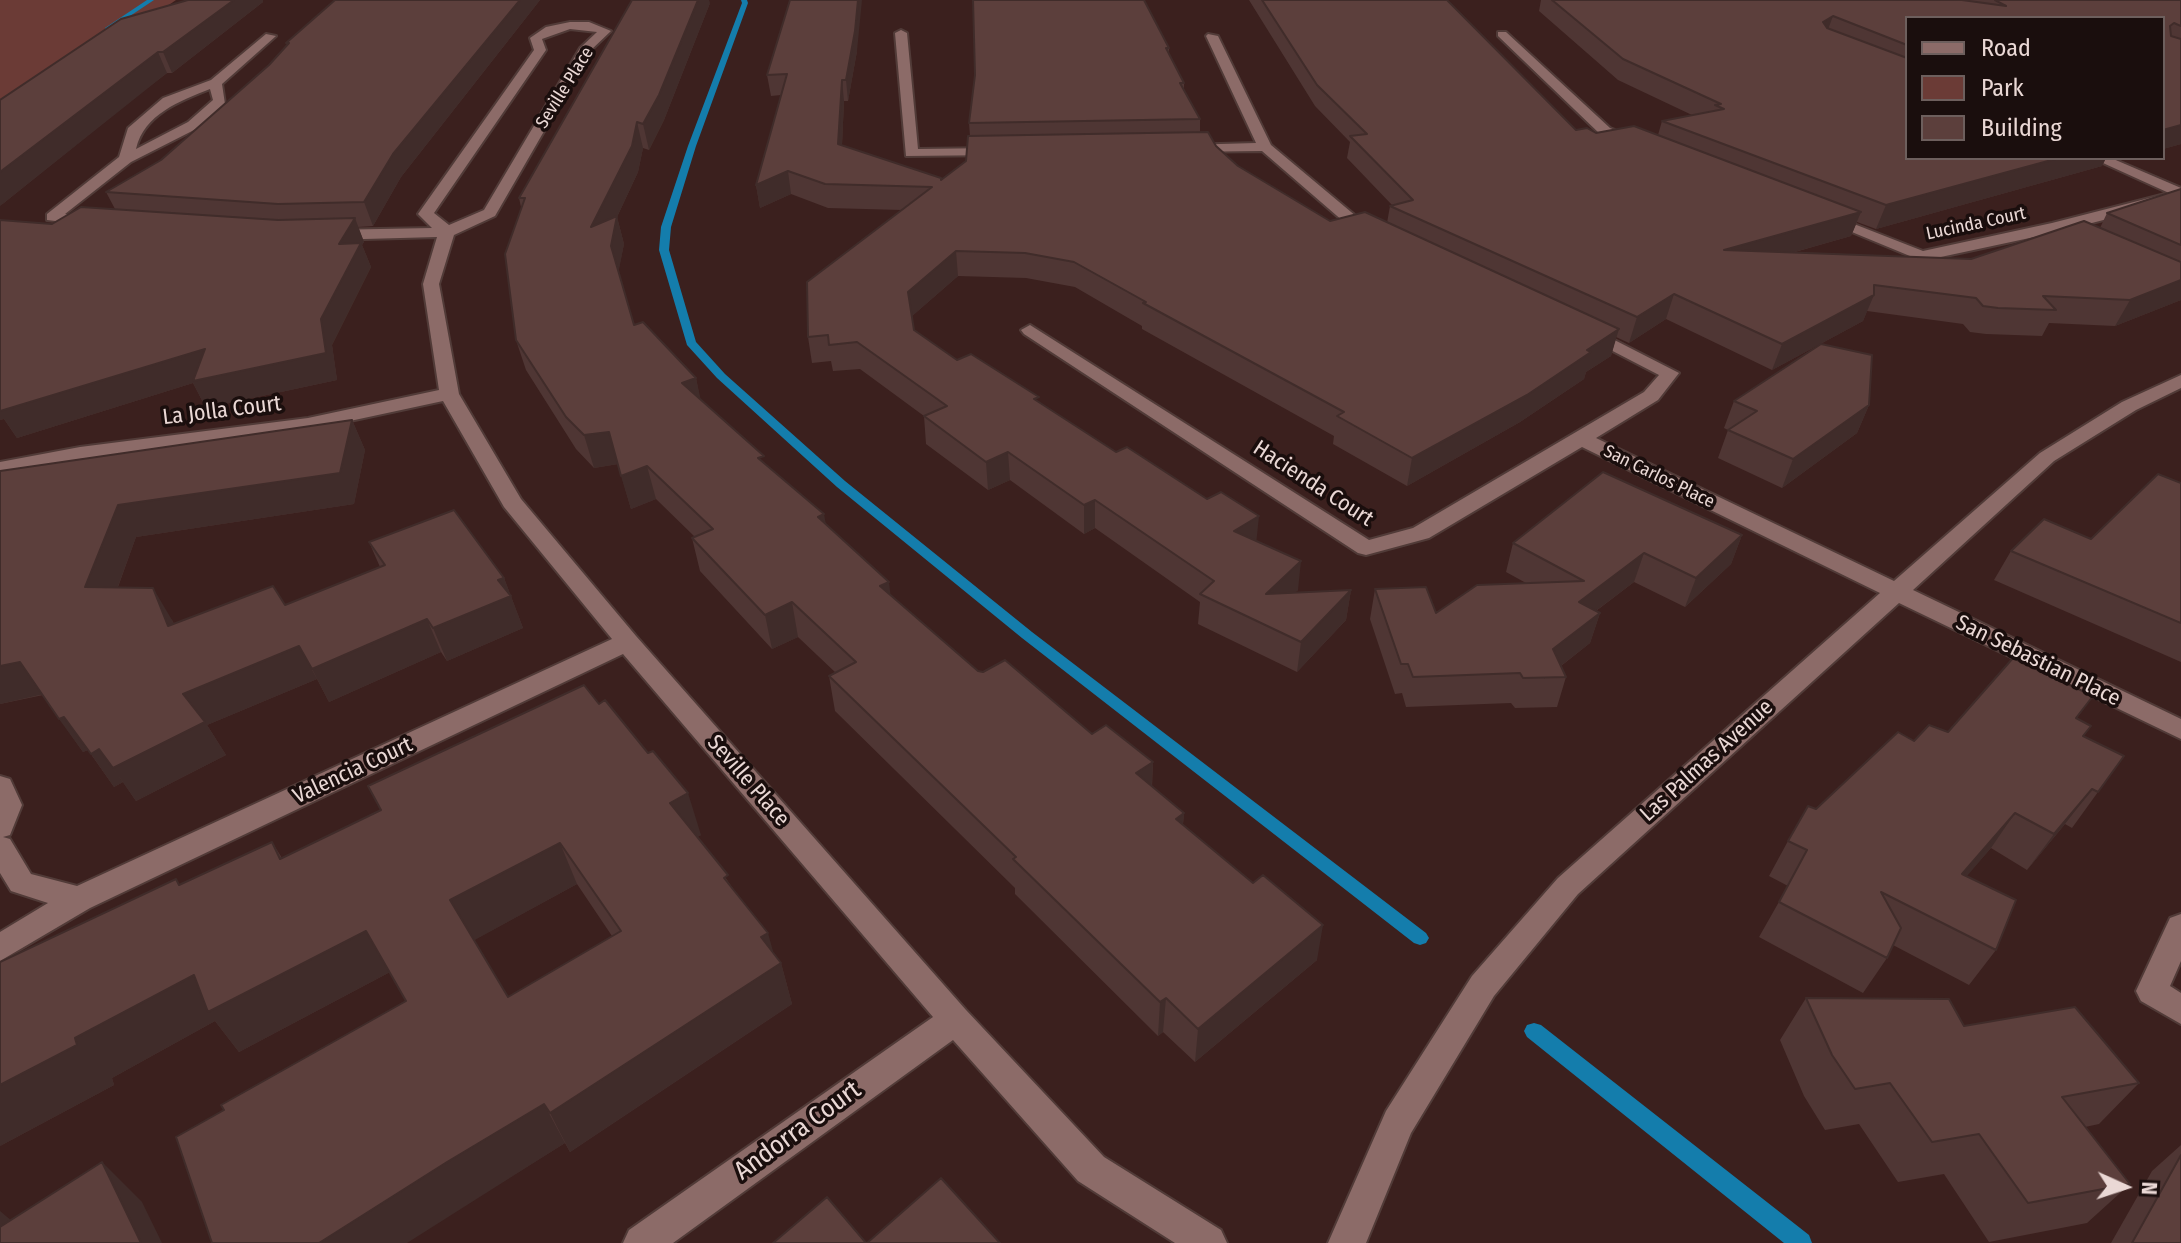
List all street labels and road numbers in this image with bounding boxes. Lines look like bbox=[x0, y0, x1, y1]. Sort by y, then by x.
street label: Seville Place bbox=[532, 43, 598, 133]
street label: Lucinda Court bbox=[1924, 203, 2028, 245]
street label: La Jolla Court bbox=[161, 391, 283, 431]
street label: Hacienda Court bbox=[1248, 435, 1378, 533]
street label: San Carlos Place bbox=[1600, 441, 1718, 513]
street label: San Sebastian Place bbox=[1951, 610, 2125, 712]
street label: Las Palmas Avenue bbox=[1635, 694, 1779, 828]
street label: Seville Place bbox=[701, 730, 795, 832]
street label: Valencia Court bbox=[289, 732, 417, 810]
street label: Andorra Court bbox=[729, 1075, 867, 1187]

